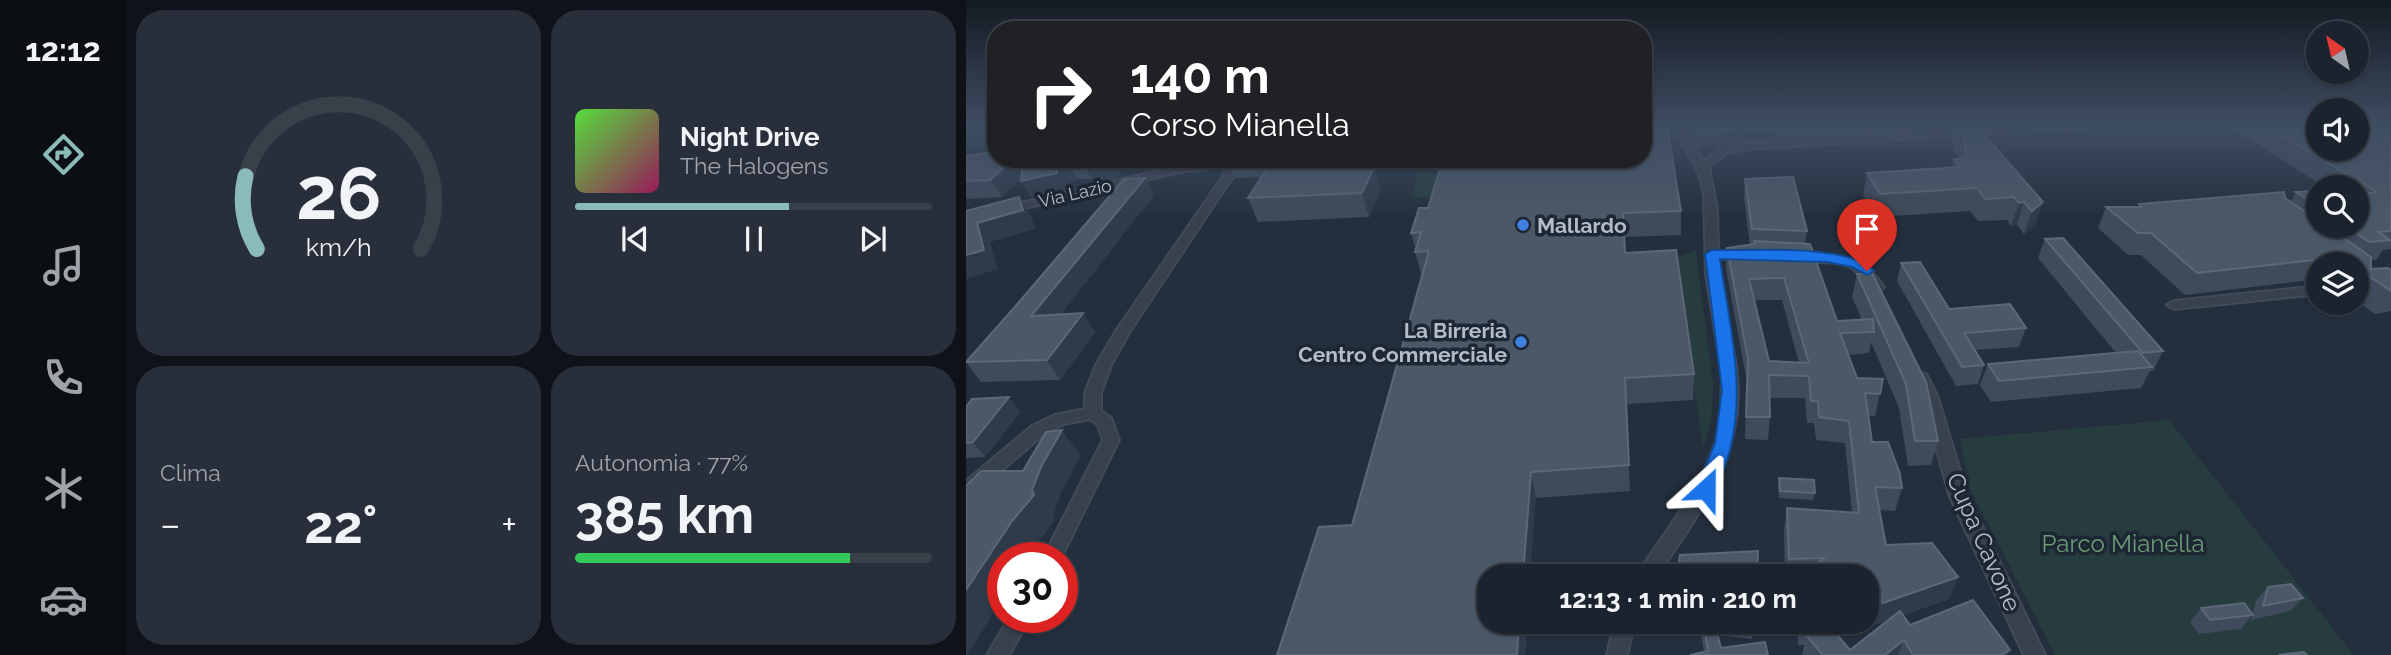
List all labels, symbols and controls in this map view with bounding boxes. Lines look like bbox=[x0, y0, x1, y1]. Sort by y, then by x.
north arrow bbox=[2306, 21, 2370, 84]
map controls bbox=[2306, 21, 2369, 315]
text: 12:12 bbox=[25, 31, 101, 68]
text: 140 m bbox=[1130, 47, 1270, 104]
icon: right bbox=[1015, 49, 1106, 140]
button: sound bbox=[2306, 98, 2369, 161]
text: Corso Mianella bbox=[1130, 106, 1350, 143]
text: Night Drive bbox=[680, 122, 819, 152]
icon: directions bbox=[39, 130, 88, 179]
text: 26 bbox=[296, 152, 381, 237]
text: The Halogens bbox=[680, 152, 828, 179]
street label: Via Lazio bbox=[1036, 174, 1114, 212]
button: search bbox=[2306, 175, 2369, 238]
pin bbox=[1837, 199, 1897, 271]
icon: arrive bbox=[1848, 210, 1886, 248]
place label: Mallardo bbox=[1537, 213, 1627, 238]
marker: Mallardo bbox=[1515, 217, 1531, 233]
icon: previous bbox=[616, 220, 654, 258]
icon: pause bbox=[735, 220, 773, 258]
icon: next bbox=[854, 220, 892, 258]
text: km/h bbox=[306, 232, 371, 262]
icon: music bbox=[39, 241, 88, 290]
button: layers bbox=[2306, 252, 2369, 315]
place label: La Birreria Centro Commerciale bbox=[1298, 318, 1507, 367]
marker: La Birreria Centro Commerciale bbox=[1513, 334, 1529, 350]
icon: phone bbox=[39, 353, 88, 402]
text: Autonomia · 77% bbox=[575, 449, 748, 476]
position arrow bbox=[1669, 452, 1743, 526]
text: Clima bbox=[160, 459, 221, 486]
icon: climate bbox=[39, 464, 88, 513]
street label: Cupa Cavone bbox=[1941, 468, 2027, 616]
text: 385 km bbox=[575, 484, 754, 545]
text: 22° bbox=[304, 494, 377, 555]
text: − bbox=[160, 502, 180, 547]
text: + bbox=[501, 502, 517, 547]
park label: Parco Mianella bbox=[2042, 529, 2204, 558]
speed limit sign: 30 bbox=[987, 542, 1078, 633]
icon: car bbox=[39, 575, 88, 624]
text: 12:13 · 1 min · 210 m bbox=[1559, 584, 1797, 614]

